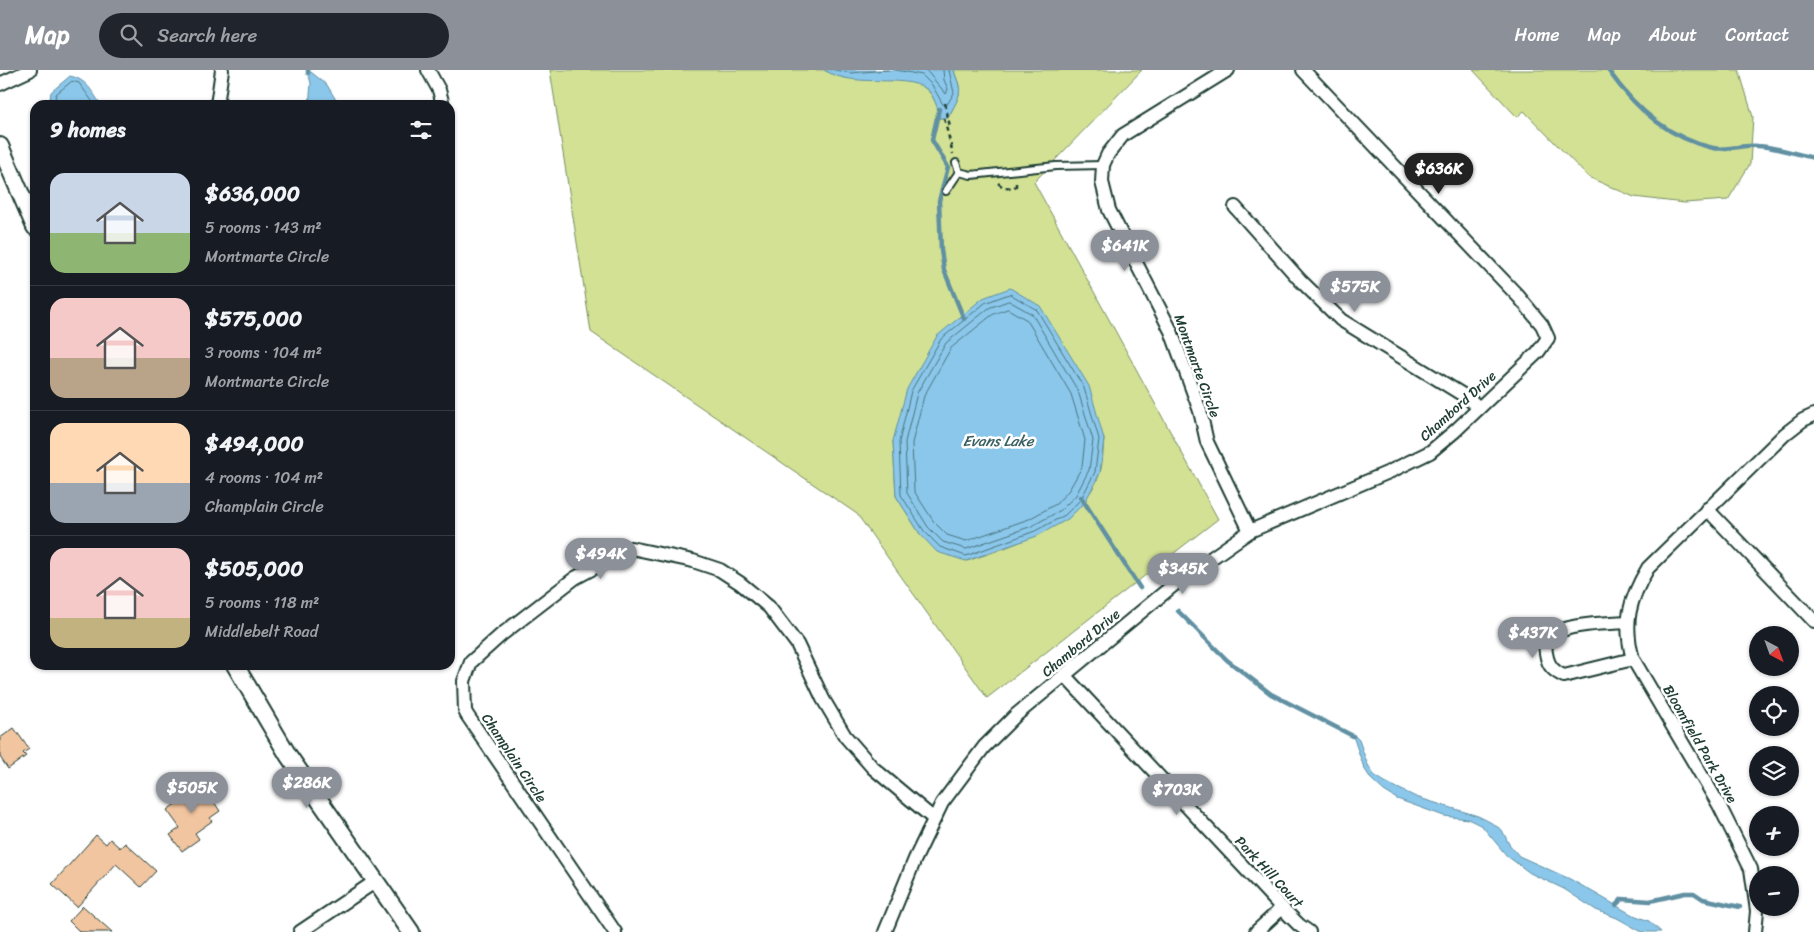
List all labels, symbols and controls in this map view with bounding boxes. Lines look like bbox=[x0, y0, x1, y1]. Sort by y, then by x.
search box bbox=[99, 13, 449, 58]
text: Map bbox=[25, 14, 69, 56]
text: Search here bbox=[157, 19, 257, 52]
text: Home bbox=[1515, 19, 1560, 51]
text: Map bbox=[1588, 19, 1621, 51]
text: About bbox=[1649, 19, 1697, 51]
text: Contact bbox=[1725, 19, 1789, 51]
icon: search bbox=[117, 21, 145, 49]
text: 9 homes bbox=[50, 111, 126, 149]
icon: filters bbox=[407, 116, 435, 144]
pin: $636K bbox=[1404, 152, 1474, 195]
text: $636K bbox=[1415, 154, 1463, 183]
text: $636,000 bbox=[205, 175, 300, 213]
icon: home bbox=[90, 193, 150, 253]
text: 5 rooms · 143 m² bbox=[205, 213, 322, 242]
pin: $641K bbox=[1090, 230, 1160, 272]
text: $641K bbox=[1102, 231, 1148, 260]
text: Montmarte Circle bbox=[205, 242, 329, 271]
pin: $575K bbox=[1320, 270, 1390, 313]
text: $575K bbox=[1330, 272, 1380, 301]
text: $575,000 bbox=[205, 300, 302, 338]
street label: Montmarte Circle bbox=[1167, 311, 1227, 421]
icon: home bbox=[90, 318, 150, 378]
text: 3 rooms · 104 m² bbox=[205, 338, 322, 367]
street label: Chambord Drive bbox=[1414, 364, 1502, 448]
text: Montmarte Circle bbox=[205, 367, 329, 396]
text: $494,000 bbox=[205, 425, 304, 463]
water label: Evans Lake bbox=[963, 428, 1035, 454]
icon: home bbox=[90, 443, 150, 503]
text: 4 rooms · 104 m² bbox=[205, 463, 323, 492]
text: Champlain Circle bbox=[205, 492, 324, 521]
pin: $494K bbox=[566, 538, 636, 580]
text: $494K bbox=[576, 539, 626, 568]
text: $505,000 bbox=[205, 550, 304, 588]
pin: $345K bbox=[1148, 552, 1218, 595]
text: $345K bbox=[1158, 554, 1208, 583]
icon: home bbox=[90, 568, 150, 628]
text: 5 rooms · 118 m² bbox=[205, 588, 319, 617]
street label: Chambord Drive bbox=[1036, 602, 1126, 684]
pin: $437K bbox=[1498, 616, 1568, 659]
text: Middlebelt Road bbox=[205, 617, 318, 646]
text: $437K bbox=[1509, 618, 1557, 647]
north arrow bbox=[1749, 626, 1799, 676]
map controls bbox=[1749, 626, 1799, 916]
street label: Bloomfield Park Drive bbox=[1656, 680, 1744, 808]
button: locate bbox=[1749, 686, 1799, 736]
street label: Champlain Circle bbox=[475, 708, 553, 808]
button: layers bbox=[1749, 746, 1799, 796]
pin: $286K bbox=[272, 766, 342, 809]
text: $286K bbox=[283, 768, 331, 797]
pin: $505K bbox=[157, 772, 227, 814]
text: $505K bbox=[167, 773, 217, 802]
pin: $703K bbox=[1142, 774, 1212, 816]
text: $703K bbox=[1153, 775, 1201, 804]
button: + bbox=[1749, 806, 1799, 856]
street label: Park Hill Court bbox=[1229, 830, 1310, 915]
button: − bbox=[1749, 866, 1799, 916]

